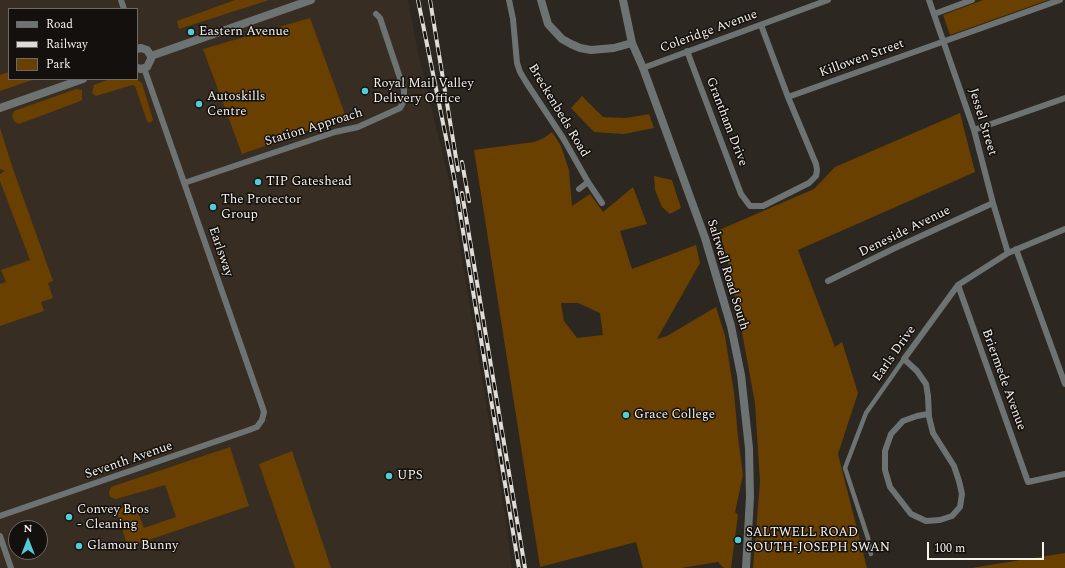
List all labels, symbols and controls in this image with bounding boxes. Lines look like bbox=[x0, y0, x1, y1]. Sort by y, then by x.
street label: Coleridge Avenue bbox=[658, 7, 760, 57]
legend bbox=[8, 8, 138, 80]
text: Road bbox=[46, 15, 73, 34]
place label: Eastern Avenue bbox=[199, 24, 289, 40]
marker: Eastern Avenue bbox=[186, 27, 196, 37]
text: Railway bbox=[46, 35, 88, 54]
street label: Killowen Street bbox=[818, 36, 906, 82]
text: Park bbox=[46, 55, 71, 74]
street label: Breckenbeds Road bbox=[524, 62, 592, 160]
street label: Grantham Drive bbox=[702, 75, 750, 169]
place label: Royal Mail Valley Delivery Office bbox=[373, 76, 474, 107]
marker: Royal Mail Valley Delivery Office bbox=[360, 86, 370, 96]
street label: Jessel Street bbox=[964, 86, 1000, 158]
place label: Autoskills Centre bbox=[207, 89, 265, 120]
marker: Autoskills Centre bbox=[194, 99, 204, 109]
street label: Station Approach bbox=[263, 106, 365, 150]
place label: TIP Gateshead bbox=[266, 174, 352, 190]
marker: TIP Gateshead bbox=[253, 177, 263, 187]
place label: The Protector Group bbox=[221, 192, 301, 223]
marker: The Protector Group bbox=[208, 202, 218, 212]
street label: Deneside Avenue bbox=[857, 203, 953, 261]
street label: Saltwell Road South bbox=[703, 218, 751, 332]
street label: Earlsway bbox=[204, 225, 236, 279]
street label: Earls Drive bbox=[870, 323, 920, 385]
street label: Briermede Avenue bbox=[977, 327, 1029, 433]
place label: Grace College bbox=[634, 407, 715, 423]
marker: Grace College bbox=[621, 410, 631, 420]
street label: Seventh Avenue bbox=[83, 439, 175, 483]
place label: UPS bbox=[397, 468, 423, 484]
marker: UPS bbox=[384, 471, 394, 481]
place label: Convey Bros - Cleaning bbox=[77, 502, 149, 533]
marker: Convey Bros - Cleaning bbox=[64, 512, 74, 522]
north arrow bbox=[8, 520, 48, 560]
text: N bbox=[24, 520, 32, 537]
place label: SALTWELL ROAD SOUTH-JOSEPH SWAN bbox=[746, 525, 890, 556]
scale bar bbox=[929, 534, 1046, 560]
marker: SALTWELL ROAD SOUTH-JOSEPH SWAN bbox=[733, 535, 743, 545]
place label: Glamour Bunny bbox=[87, 538, 178, 554]
text: 100 m bbox=[934, 539, 965, 558]
marker: Glamour Bunny bbox=[74, 541, 84, 551]

